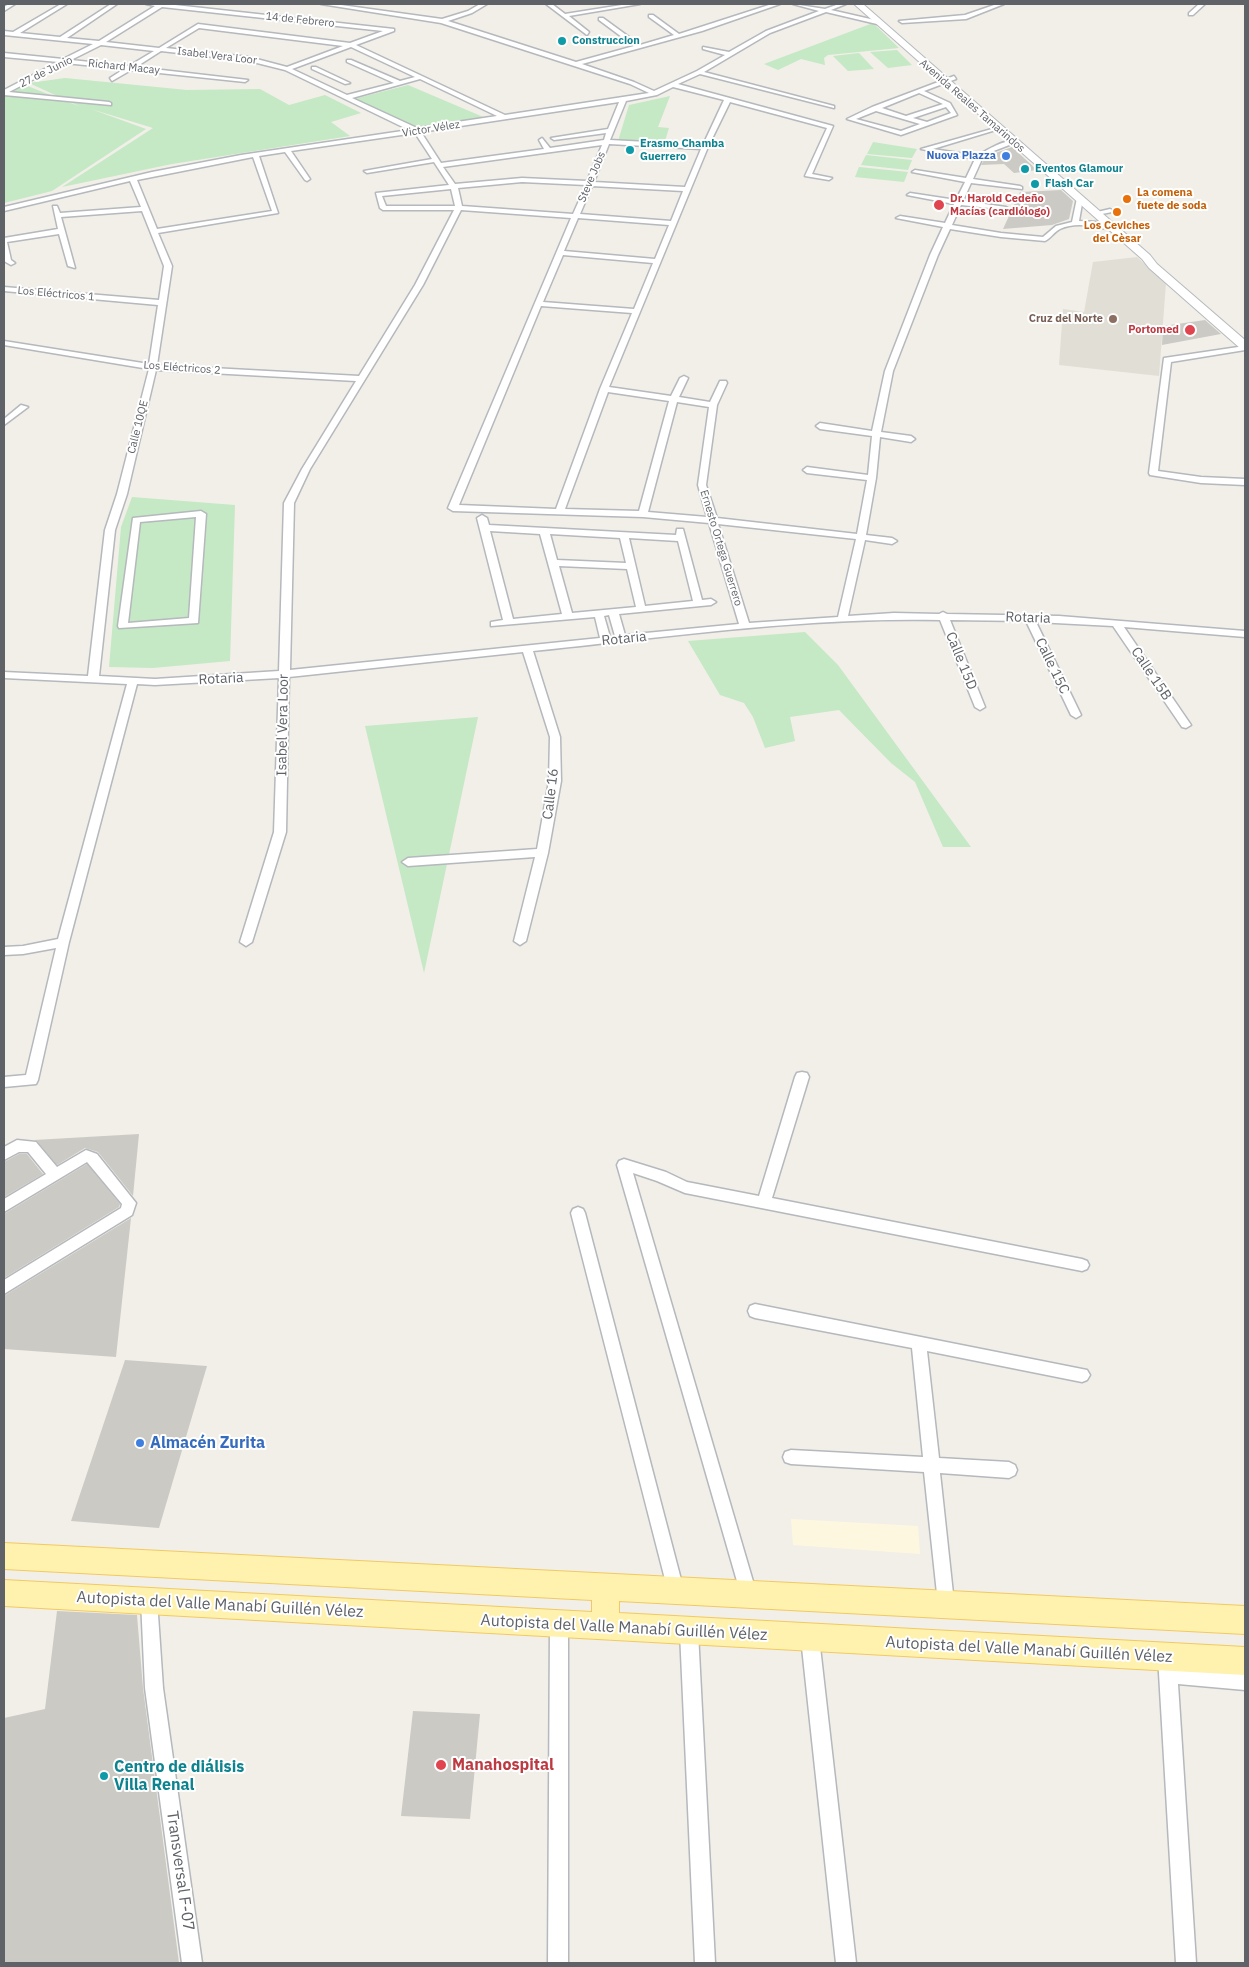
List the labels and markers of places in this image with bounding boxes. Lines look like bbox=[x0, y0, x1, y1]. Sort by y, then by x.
place label: Construccion bbox=[572, 34, 640, 48]
marker: Construccion bbox=[556, 35, 568, 47]
place label: Erasmo Chamba Guerrero bbox=[640, 137, 724, 163]
marker: Erasmo Chamba Guerrero bbox=[624, 144, 636, 156]
place label: Nuova Piazza bbox=[926, 149, 996, 163]
marker: Nuova Piazza bbox=[1000, 150, 1012, 162]
place label: Eventos Glamour bbox=[1035, 162, 1123, 176]
marker: Eventos Glamour bbox=[1019, 163, 1031, 175]
place label: Flash Car bbox=[1045, 177, 1094, 191]
marker: Flash Car bbox=[1029, 178, 1041, 190]
place label: La comena fuete de soda bbox=[1137, 186, 1207, 212]
place label: Dr. Harold Cedeño Macías (cardiólogo) bbox=[950, 192, 1050, 218]
marker: La comena fuete de soda bbox=[1121, 193, 1133, 205]
marker: Dr. Harold Cedeño Macías (cardiólogo) bbox=[932, 198, 946, 212]
marker: Los Ceviches del Cèsar bbox=[1111, 206, 1123, 218]
place label: Los Ceviches del Cèsar bbox=[1084, 219, 1150, 245]
place label: Cruz del Norte bbox=[1029, 312, 1103, 326]
marker: Cruz del Norte bbox=[1107, 313, 1119, 325]
place label: Portomed bbox=[1128, 323, 1179, 337]
marker: Portomed bbox=[1183, 323, 1197, 337]
place label: Almacén Zurita bbox=[150, 1433, 265, 1453]
marker: Almacén Zurita bbox=[134, 1437, 146, 1449]
place label: Manahospital bbox=[452, 1755, 554, 1775]
place label: Centro de diálisis Villa Renal bbox=[114, 1757, 244, 1795]
marker: Manahospital bbox=[434, 1758, 448, 1772]
marker: Centro de diálisis Villa Renal bbox=[98, 1770, 110, 1782]

